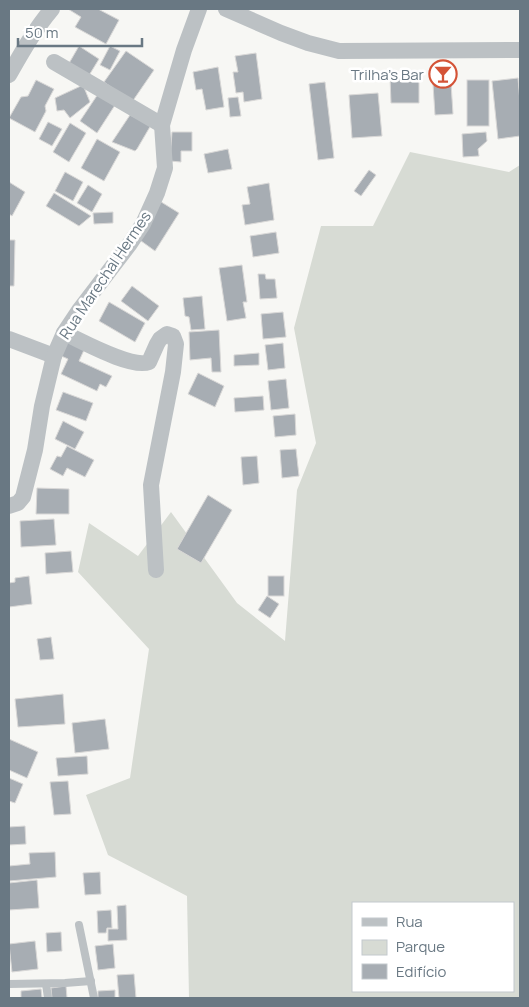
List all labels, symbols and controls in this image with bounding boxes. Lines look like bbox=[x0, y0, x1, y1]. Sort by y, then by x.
scale bar bbox=[18, 15, 141, 47]
text: 50 m bbox=[25, 22, 59, 43]
bar icon: Trilha's Bar bbox=[428, 59, 458, 89]
place label: Trilha's Bar bbox=[351, 64, 425, 85]
street label: Rua Marechal Hermes bbox=[54, 207, 156, 343]
legend bbox=[352, 902, 514, 992]
text: Rua bbox=[396, 911, 423, 932]
text: Parque bbox=[396, 936, 445, 957]
text: Edifício bbox=[396, 961, 447, 982]

